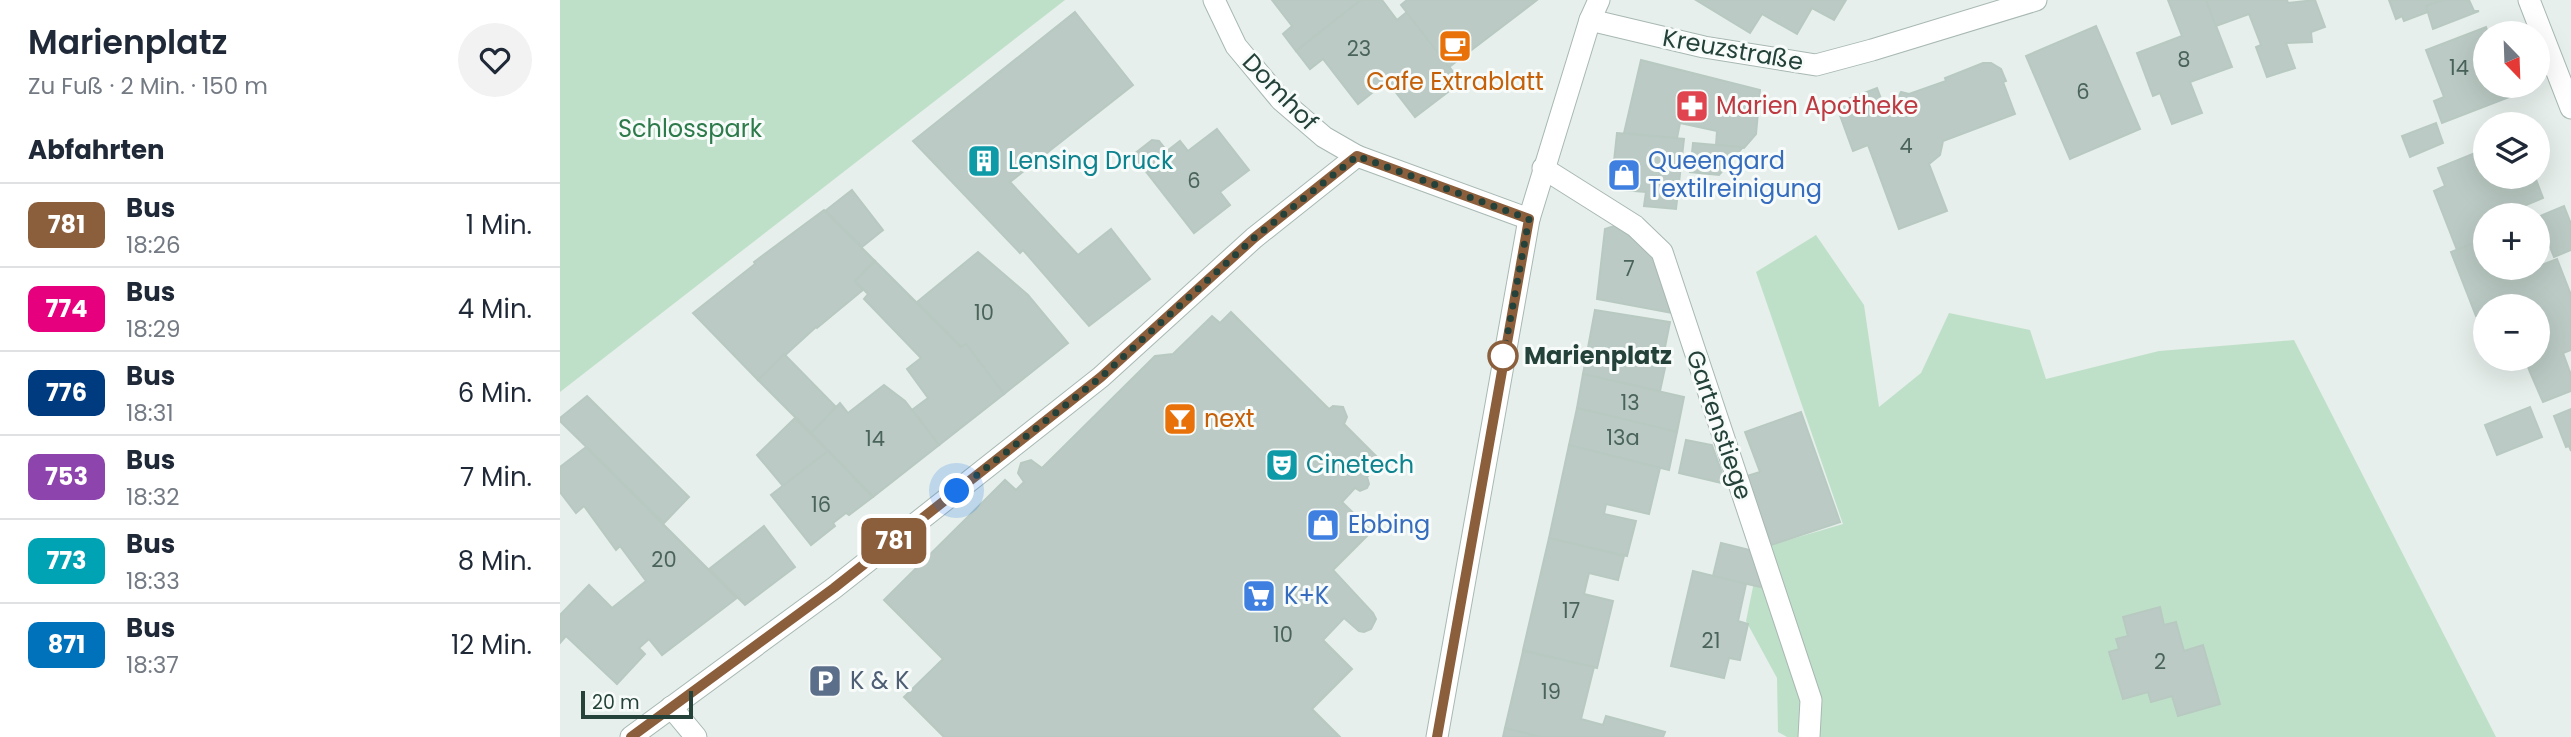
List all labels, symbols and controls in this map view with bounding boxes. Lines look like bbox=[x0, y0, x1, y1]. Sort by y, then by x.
text: Marienplatz bbox=[28, 19, 227, 66]
street label: Kreuzstraße bbox=[1660, 21, 1806, 78]
north arrow bbox=[2473, 21, 2550, 98]
map controls bbox=[2473, 21, 2550, 371]
button: heart bbox=[458, 23, 532, 97]
cafe icon: Cafe Extrablatt bbox=[1436, 27, 1474, 65]
house number: 23 bbox=[1347, 34, 1371, 63]
house number: 8 bbox=[2177, 45, 2191, 74]
street label: Domhof bbox=[1235, 46, 1326, 138]
house number: 14 bbox=[2449, 53, 2469, 82]
place label: Cafe Extrablatt bbox=[1366, 65, 1544, 98]
text: Zu Fuß · 2 Min. · 150 m bbox=[28, 70, 268, 102]
house number: 6 bbox=[2076, 77, 2090, 106]
pharmacy icon: Marien Apotheke bbox=[1673, 87, 1711, 125]
place label: Marien Apotheke bbox=[1716, 89, 1918, 122]
park label: Schlosspark bbox=[618, 112, 763, 145]
button: layers bbox=[2473, 112, 2550, 189]
house number: 4 bbox=[1899, 131, 1913, 160]
text: Abfahrten bbox=[28, 132, 165, 168]
building icon: Lensing Druck bbox=[965, 142, 1003, 180]
place label: Lensing Druck bbox=[1008, 144, 1174, 177]
place label: Queengard Textilreinigung bbox=[1648, 144, 1822, 205]
shop icon: Queengard Textilreinigung bbox=[1605, 156, 1643, 194]
house number: 6 bbox=[1187, 166, 1201, 195]
text: Bus bbox=[126, 190, 175, 226]
button: + bbox=[2473, 203, 2550, 280]
text: 1 Min. bbox=[466, 207, 532, 243]
text: 781 bbox=[48, 208, 85, 241]
text: 18:26 bbox=[126, 229, 181, 261]
house number: 7 bbox=[1623, 254, 1635, 283]
text: Bus bbox=[126, 274, 175, 310]
text: 4 Min. bbox=[458, 291, 532, 327]
text: 774 bbox=[46, 292, 87, 325]
button: − bbox=[2473, 294, 2550, 371]
house number: 10 bbox=[974, 298, 994, 327]
text: 18:29 bbox=[126, 313, 181, 345]
place label: Marienplatz bbox=[1524, 339, 1672, 372]
marker: Marienplatz bbox=[1488, 341, 1518, 371]
street label: Gartenstiege bbox=[1678, 346, 1760, 504]
text: Bus bbox=[126, 358, 175, 394]
text: 6 Min. bbox=[458, 375, 532, 411]
text: 776 bbox=[46, 376, 87, 409]
house number: 13 bbox=[1620, 388, 1640, 417]
text: 18:31 bbox=[126, 397, 174, 429]
bar icon: next bbox=[1161, 400, 1199, 438]
place label: next bbox=[1204, 402, 1254, 435]
house number: 13a bbox=[1606, 423, 1640, 452]
house number: 14 bbox=[865, 424, 885, 453]
text: Bus bbox=[126, 442, 175, 478]
theatre icon: Cinetech bbox=[1263, 446, 1301, 484]
place label: Cinetech bbox=[1306, 448, 1414, 481]
text: 7 Min. bbox=[460, 459, 532, 495]
text: 753 bbox=[45, 460, 88, 493]
your location bbox=[939, 473, 974, 508]
text: 18:32 bbox=[126, 481, 180, 513]
house number: 16 bbox=[811, 490, 831, 519]
shop icon: Ebbing bbox=[1304, 506, 1342, 544]
place label: Ebbing bbox=[1348, 508, 1430, 541]
line badge: 781 bbox=[854, 518, 934, 564]
text: 781 bbox=[875, 524, 913, 557]
text: Bus bbox=[126, 526, 175, 562]
text: 8 Min. bbox=[458, 543, 532, 579]
text: 773 bbox=[46, 544, 87, 577]
house number: 20 bbox=[651, 545, 677, 574]
text: 18:33 bbox=[126, 565, 180, 597]
supermarket icon: K+K bbox=[1240, 577, 1278, 615]
place label: K+K bbox=[1284, 579, 1329, 612]
house number: 17 bbox=[1562, 596, 1580, 625]
text: Bus bbox=[126, 610, 175, 646]
house number: 10 bbox=[1273, 620, 1293, 649]
house number: 21 bbox=[1702, 626, 1720, 655]
text: 12 Min. bbox=[451, 627, 532, 663]
text: 871 bbox=[48, 628, 85, 661]
house number: 2 bbox=[2154, 647, 2166, 676]
text: 18:37 bbox=[126, 649, 179, 681]
parking icon: K & K bbox=[806, 662, 844, 700]
place label: K & K bbox=[850, 664, 909, 697]
house number: 19 bbox=[1541, 677, 1561, 706]
scale bar bbox=[581, 688, 693, 720]
text: 20 m bbox=[592, 689, 640, 716]

